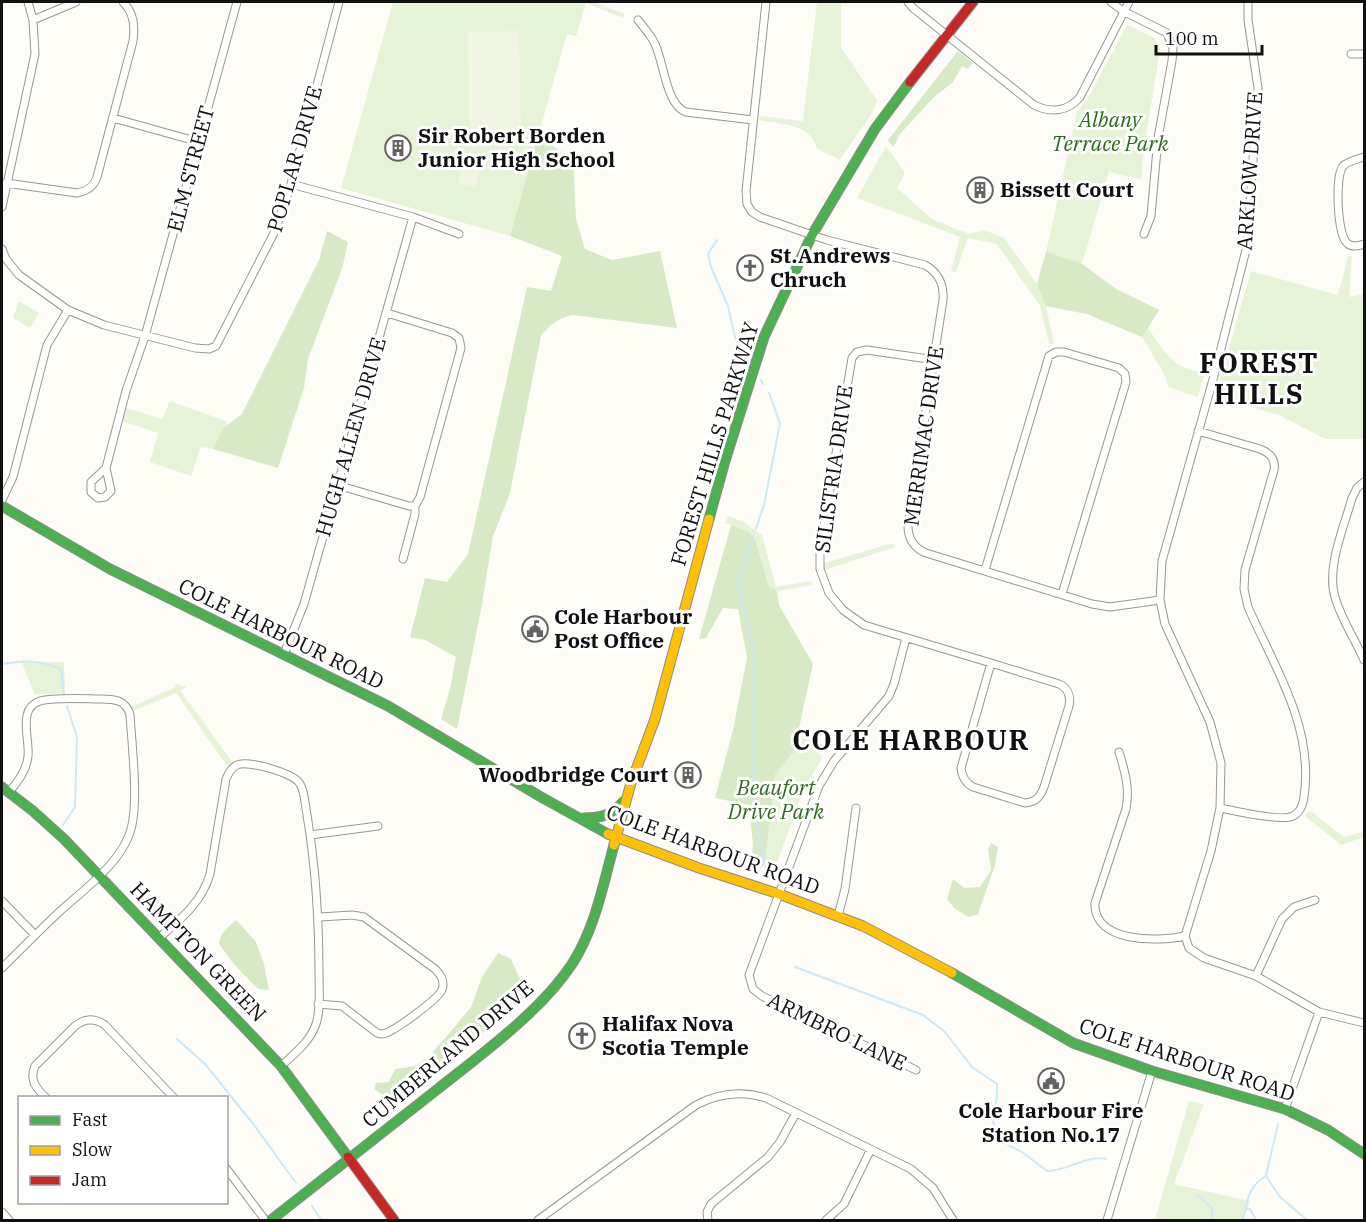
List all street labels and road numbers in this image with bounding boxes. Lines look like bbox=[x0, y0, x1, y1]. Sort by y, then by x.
street label: POPLAR DRIVE bbox=[260, 82, 328, 235]
street label: ARKLOW DRIVE bbox=[1229, 91, 1269, 251]
street label: ELM STREET bbox=[160, 103, 220, 235]
street label: FOREST HILLS PARKWAY bbox=[664, 318, 765, 569]
street label: HUGH ALLEN DRIVE bbox=[308, 334, 392, 540]
street label: MERRIMAC DRIVE bbox=[897, 344, 950, 528]
street label: SILISTRIA DRIVE bbox=[807, 383, 859, 555]
street label: COLE HARBOUR ROAD bbox=[174, 571, 389, 695]
street label: COLE HARBOUR ROAD bbox=[603, 797, 824, 901]
street label: HAMPTON GREEN bbox=[125, 875, 273, 1027]
street label: CUMBERLAND DRIVE bbox=[356, 973, 539, 1133]
street label: ARMBRO LANE bbox=[763, 985, 912, 1077]
street label: COLE HARBOUR ROAD bbox=[1076, 1011, 1299, 1107]

